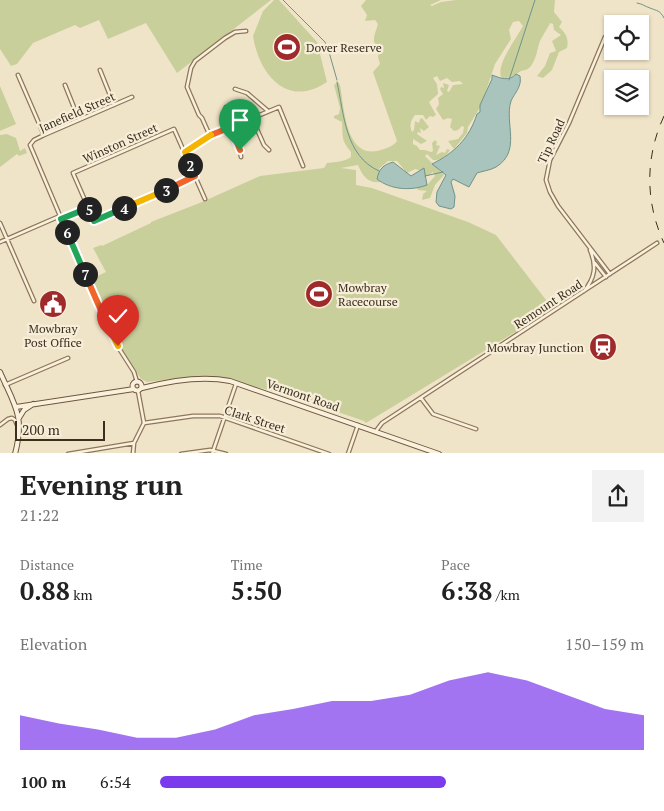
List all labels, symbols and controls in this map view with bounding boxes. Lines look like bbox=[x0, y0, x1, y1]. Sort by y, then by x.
map controls bbox=[604, 15, 649, 115]
button: locate bbox=[604, 15, 649, 60]
sports icon: Dover Reserve bbox=[272, 32, 302, 62]
place label: Dover Reserve bbox=[306, 40, 382, 55]
button: layers bbox=[604, 70, 649, 115]
street label: Janefield Street bbox=[37, 88, 118, 135]
pin bbox=[219, 99, 261, 150]
icon: arrive bbox=[226, 106, 254, 134]
street label: Tip Road bbox=[534, 116, 568, 166]
street label: Winston Street bbox=[80, 120, 160, 166]
pin: 2 bbox=[178, 152, 202, 178]
text: 2 bbox=[187, 156, 194, 175]
pin: 3 bbox=[154, 178, 178, 202]
text: 3 bbox=[163, 181, 170, 200]
pin: 5 bbox=[76, 196, 102, 222]
pin: 4 bbox=[112, 196, 136, 220]
text: 4 bbox=[121, 199, 128, 218]
text: 5 bbox=[86, 200, 93, 219]
pin: 6 bbox=[54, 220, 80, 244]
text: 6 bbox=[64, 223, 71, 242]
pin: 7 bbox=[72, 262, 98, 286]
text: 7 bbox=[82, 265, 89, 284]
street label: Remount Road bbox=[511, 276, 585, 332]
sports icon: Mowbray Racecourse bbox=[304, 279, 334, 309]
place label: Mowbray Racecourse bbox=[338, 280, 398, 309]
public building icon: Mowbray Post Office bbox=[38, 289, 68, 319]
pin bbox=[97, 295, 139, 346]
icon: check bbox=[104, 302, 132, 330]
place label: Mowbray Post Office bbox=[24, 321, 82, 350]
station icon: Mowbray Junction bbox=[588, 332, 618, 362]
place label: Mowbray Junction bbox=[487, 340, 584, 355]
street label: Vermont Road bbox=[265, 376, 342, 415]
street label: Clark Street bbox=[223, 402, 288, 436]
scale bar bbox=[15, 418, 105, 442]
text: 200 m bbox=[22, 420, 60, 439]
text: Evening run bbox=[20, 466, 183, 503]
button: share bbox=[592, 470, 644, 522]
text: 21:22 bbox=[20, 504, 59, 526]
text: Distance bbox=[20, 555, 74, 574]
text: Time bbox=[231, 555, 263, 574]
text: Pace bbox=[441, 555, 470, 574]
text: 0.88 bbox=[20, 574, 70, 607]
text: 5:50 bbox=[231, 574, 282, 607]
text: 6:38 bbox=[441, 574, 492, 607]
text: km bbox=[70, 585, 93, 604]
text: /km bbox=[492, 585, 520, 604]
text: Elevation bbox=[20, 633, 87, 655]
text: 150–159 m bbox=[565, 633, 644, 655]
text: 100 m bbox=[20, 771, 66, 793]
text: 6:54 bbox=[100, 771, 131, 793]

